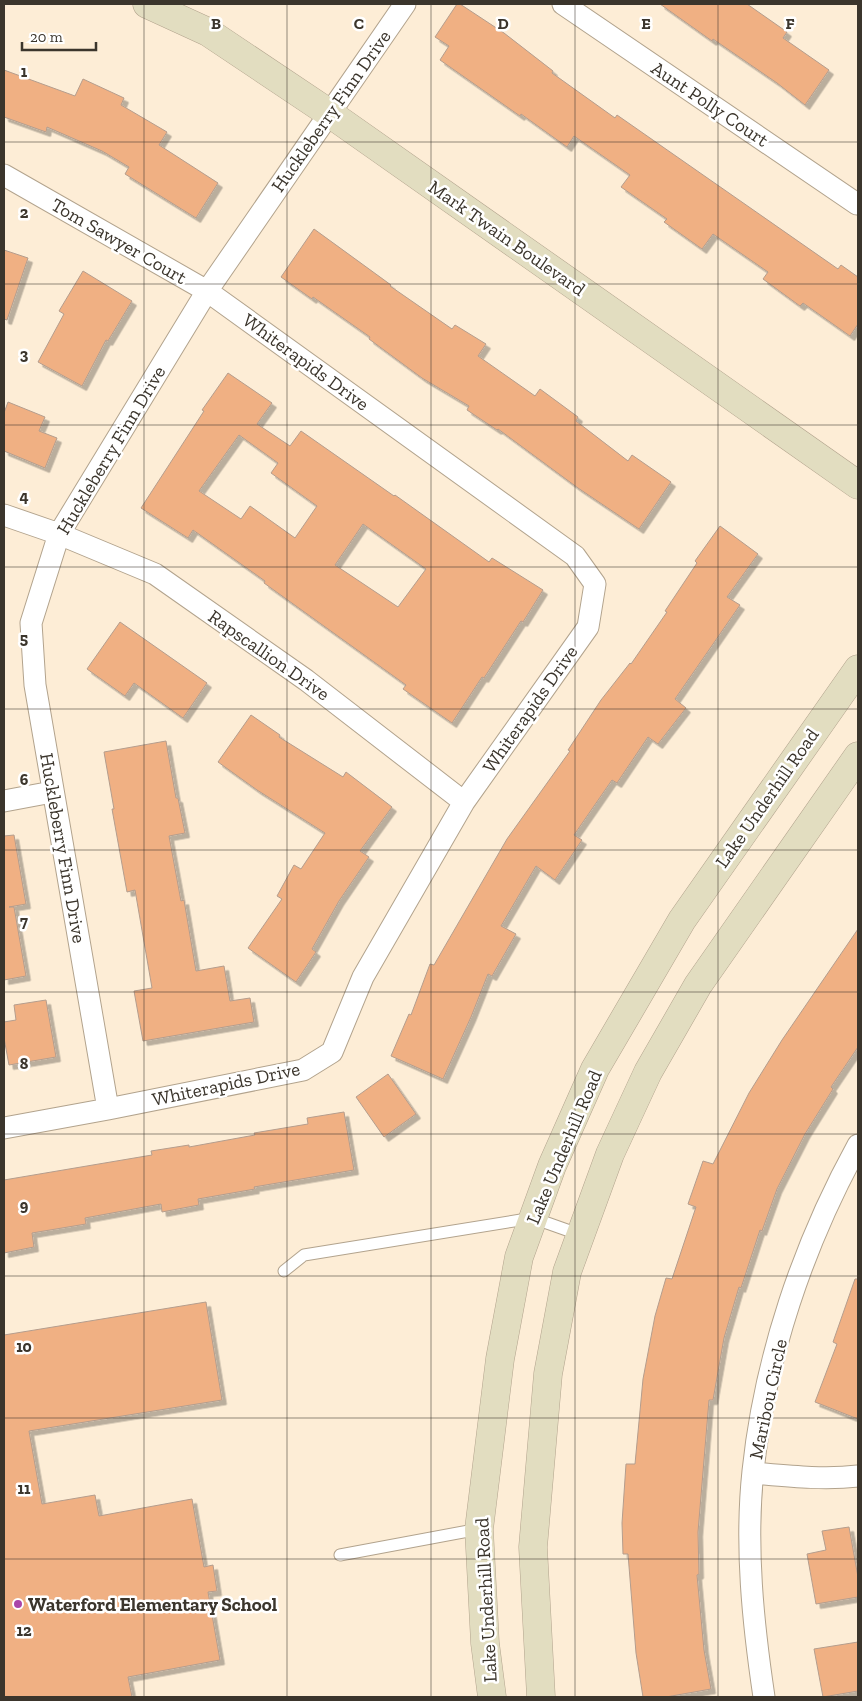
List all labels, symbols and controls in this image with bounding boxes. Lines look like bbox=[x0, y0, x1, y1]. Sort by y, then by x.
text: B bbox=[211, 14, 221, 33]
text: C bbox=[354, 14, 364, 33]
text: D bbox=[497, 14, 509, 33]
text: E bbox=[641, 14, 651, 33]
text: F bbox=[785, 14, 795, 33]
scale bar bbox=[22, 20, 96, 52]
street label: Huckleberry Finn Drive bbox=[266, 25, 396, 196]
text: 20 m bbox=[30, 28, 63, 46]
street label: Aunt Polly Court bbox=[647, 56, 773, 152]
text: 1 bbox=[21, 62, 28, 81]
street label: Mark Twain Boulevard bbox=[424, 175, 590, 301]
street label: Tom Sawyer Court bbox=[47, 193, 191, 289]
text: 2 bbox=[20, 203, 29, 222]
street label: Whiterapids Drive bbox=[238, 308, 374, 416]
text: 3 bbox=[20, 345, 29, 364]
street label: Huckleberry Finn Drive bbox=[52, 361, 170, 538]
text: 4 bbox=[19, 487, 29, 506]
street label: Rapscallion Drive bbox=[204, 605, 334, 705]
text: 5 bbox=[20, 629, 28, 648]
street label: Whiterapids Drive bbox=[477, 641, 583, 777]
street label: Lake Underhill Road bbox=[710, 723, 824, 872]
street label: Huckleberry Finn Drive bbox=[35, 751, 91, 945]
text: 6 bbox=[20, 770, 29, 789]
text: 7 bbox=[20, 912, 28, 931]
text: 8 bbox=[20, 1054, 29, 1073]
street label: Whiterapids Drive bbox=[150, 1057, 302, 1111]
street label: Lake Underhill Road bbox=[521, 1066, 607, 1227]
text: 9 bbox=[20, 1196, 29, 1215]
text: 10 bbox=[16, 1337, 32, 1356]
street label: Maribou Circle bbox=[744, 1337, 792, 1461]
text: 11 bbox=[18, 1479, 31, 1498]
street label: Lake Underhill Road bbox=[470, 1517, 502, 1683]
place label: Waterford Elementary School bbox=[28, 1593, 278, 1616]
marker: Waterford Elementary School bbox=[12, 1598, 24, 1610]
text: 12 bbox=[16, 1621, 32, 1640]

